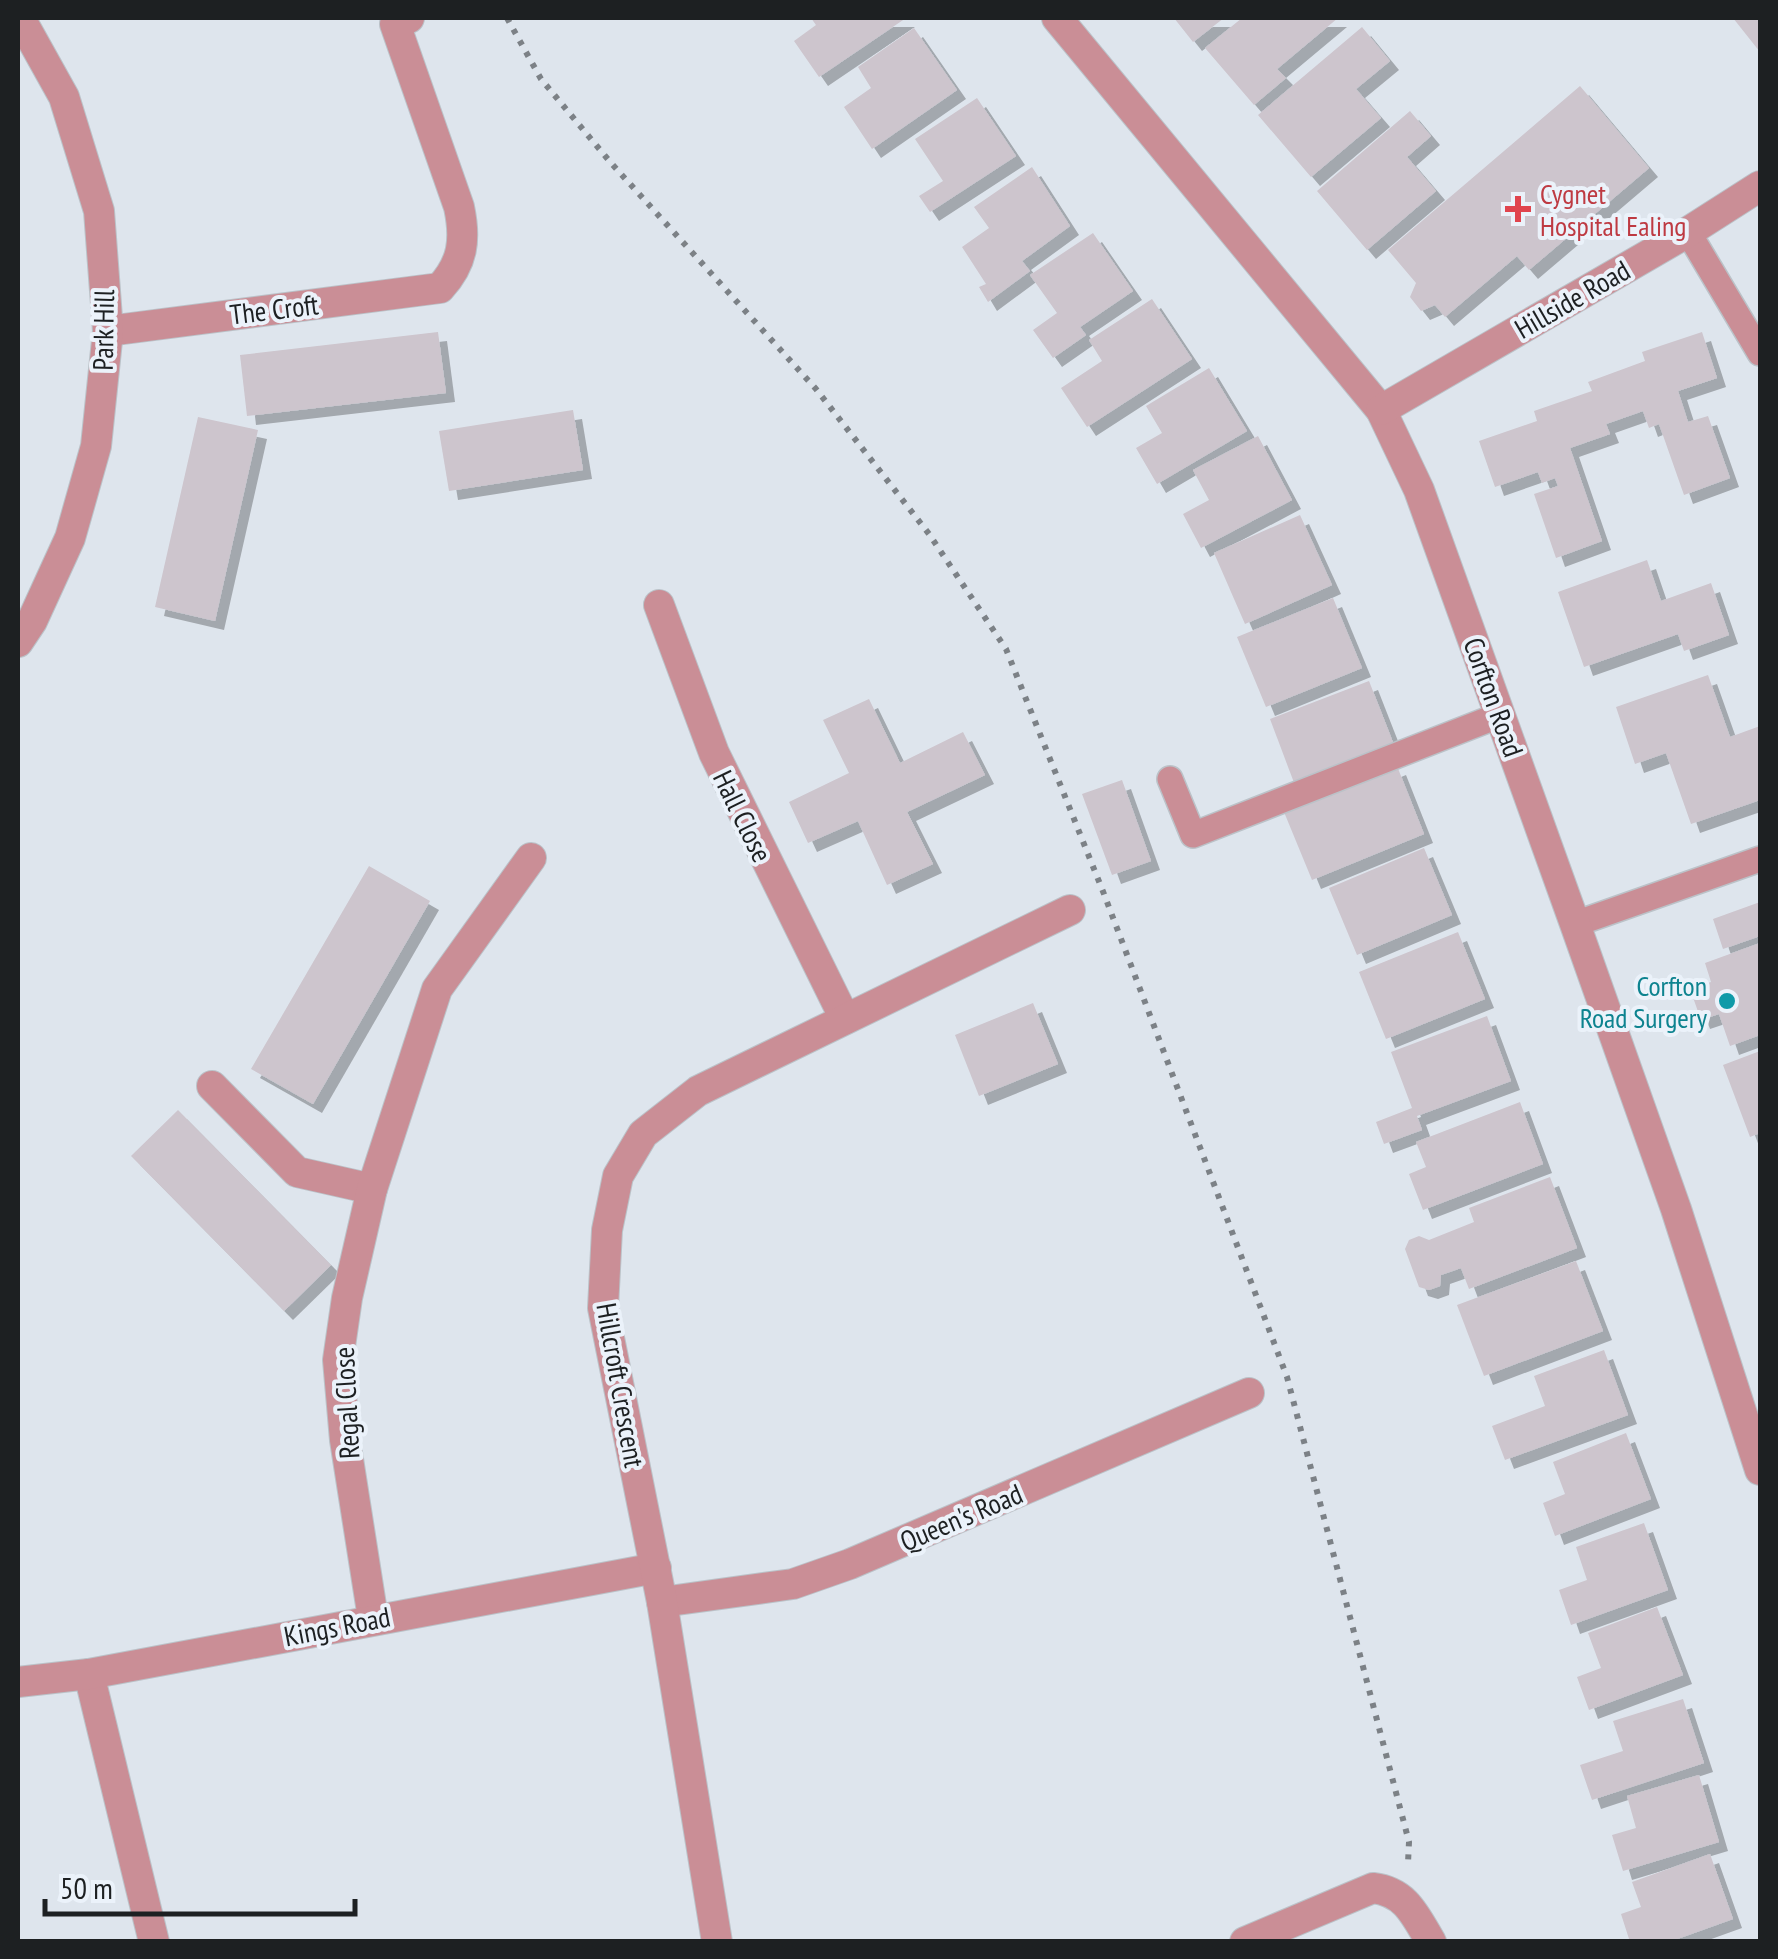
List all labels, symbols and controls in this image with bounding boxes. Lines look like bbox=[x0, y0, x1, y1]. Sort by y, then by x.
place label: Cygnet Hospital Ealing bbox=[1540, 175, 1686, 244]
marker: Cygnet Hospital Ealing bbox=[1505, 196, 1531, 222]
street label: Hillside Road bbox=[1508, 251, 1636, 347]
street label: The Croft bbox=[228, 285, 321, 333]
street label: Park Hill bbox=[84, 289, 122, 371]
street label: Corfton Road bbox=[1455, 632, 1533, 762]
street label: Hall Close bbox=[705, 764, 781, 868]
place label: Corfton Road Surgery bbox=[1580, 967, 1707, 1036]
marker: Corfton Road Surgery bbox=[1716, 990, 1738, 1012]
street label: Hillcroft Crescent bbox=[588, 1300, 654, 1470]
street label: Regal Close bbox=[325, 1346, 367, 1460]
street label: Queen's Road bbox=[894, 1475, 1028, 1559]
street label: Kings Road bbox=[281, 1598, 393, 1654]
scale bar bbox=[45, 1854, 355, 1916]
text: 50 m bbox=[60, 1868, 113, 1907]

